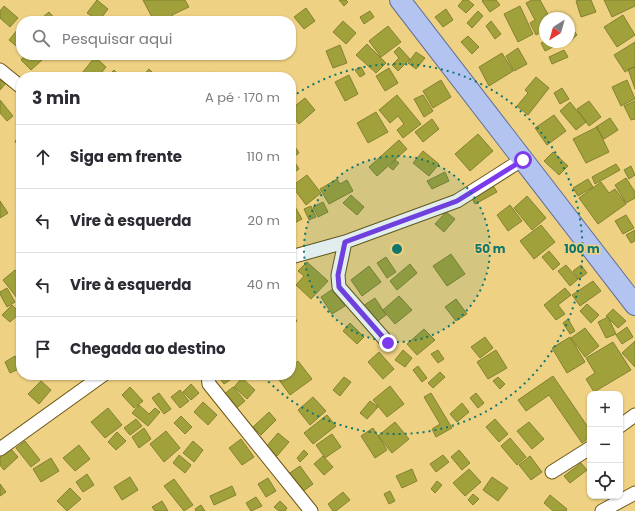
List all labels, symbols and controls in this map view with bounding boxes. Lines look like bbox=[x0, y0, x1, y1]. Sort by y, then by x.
north arrow bbox=[539, 12, 575, 48]
search box bbox=[16, 16, 296, 60]
icon: search bbox=[30, 27, 52, 49]
text: Pesquisar aqui bbox=[62, 28, 172, 49]
text: 3 min bbox=[32, 86, 80, 110]
text: A pé · 170 m bbox=[205, 88, 280, 107]
icon: ahead bbox=[32, 146, 54, 168]
text: Siga em frente bbox=[70, 146, 182, 167]
text: 110 m bbox=[247, 147, 280, 166]
route start bbox=[514, 151, 532, 169]
icon: left bbox=[32, 210, 54, 232]
text: Vire à esquerda bbox=[70, 210, 192, 231]
text: 20 m bbox=[247, 211, 280, 230]
text: 50 m bbox=[475, 240, 506, 257]
text: 100 m bbox=[564, 240, 600, 257]
centre of rings bbox=[390, 242, 404, 256]
icon: left bbox=[32, 274, 54, 296]
text: Vire à esquerda bbox=[70, 274, 192, 295]
text: 40 m bbox=[247, 275, 280, 294]
route end bbox=[379, 334, 397, 352]
icon: arrive bbox=[32, 338, 54, 360]
text: Chegada ao destino bbox=[70, 338, 226, 359]
map controls bbox=[587, 391, 623, 499]
button: + bbox=[587, 391, 623, 427]
button: − bbox=[587, 427, 623, 463]
button: locate bbox=[587, 463, 623, 499]

